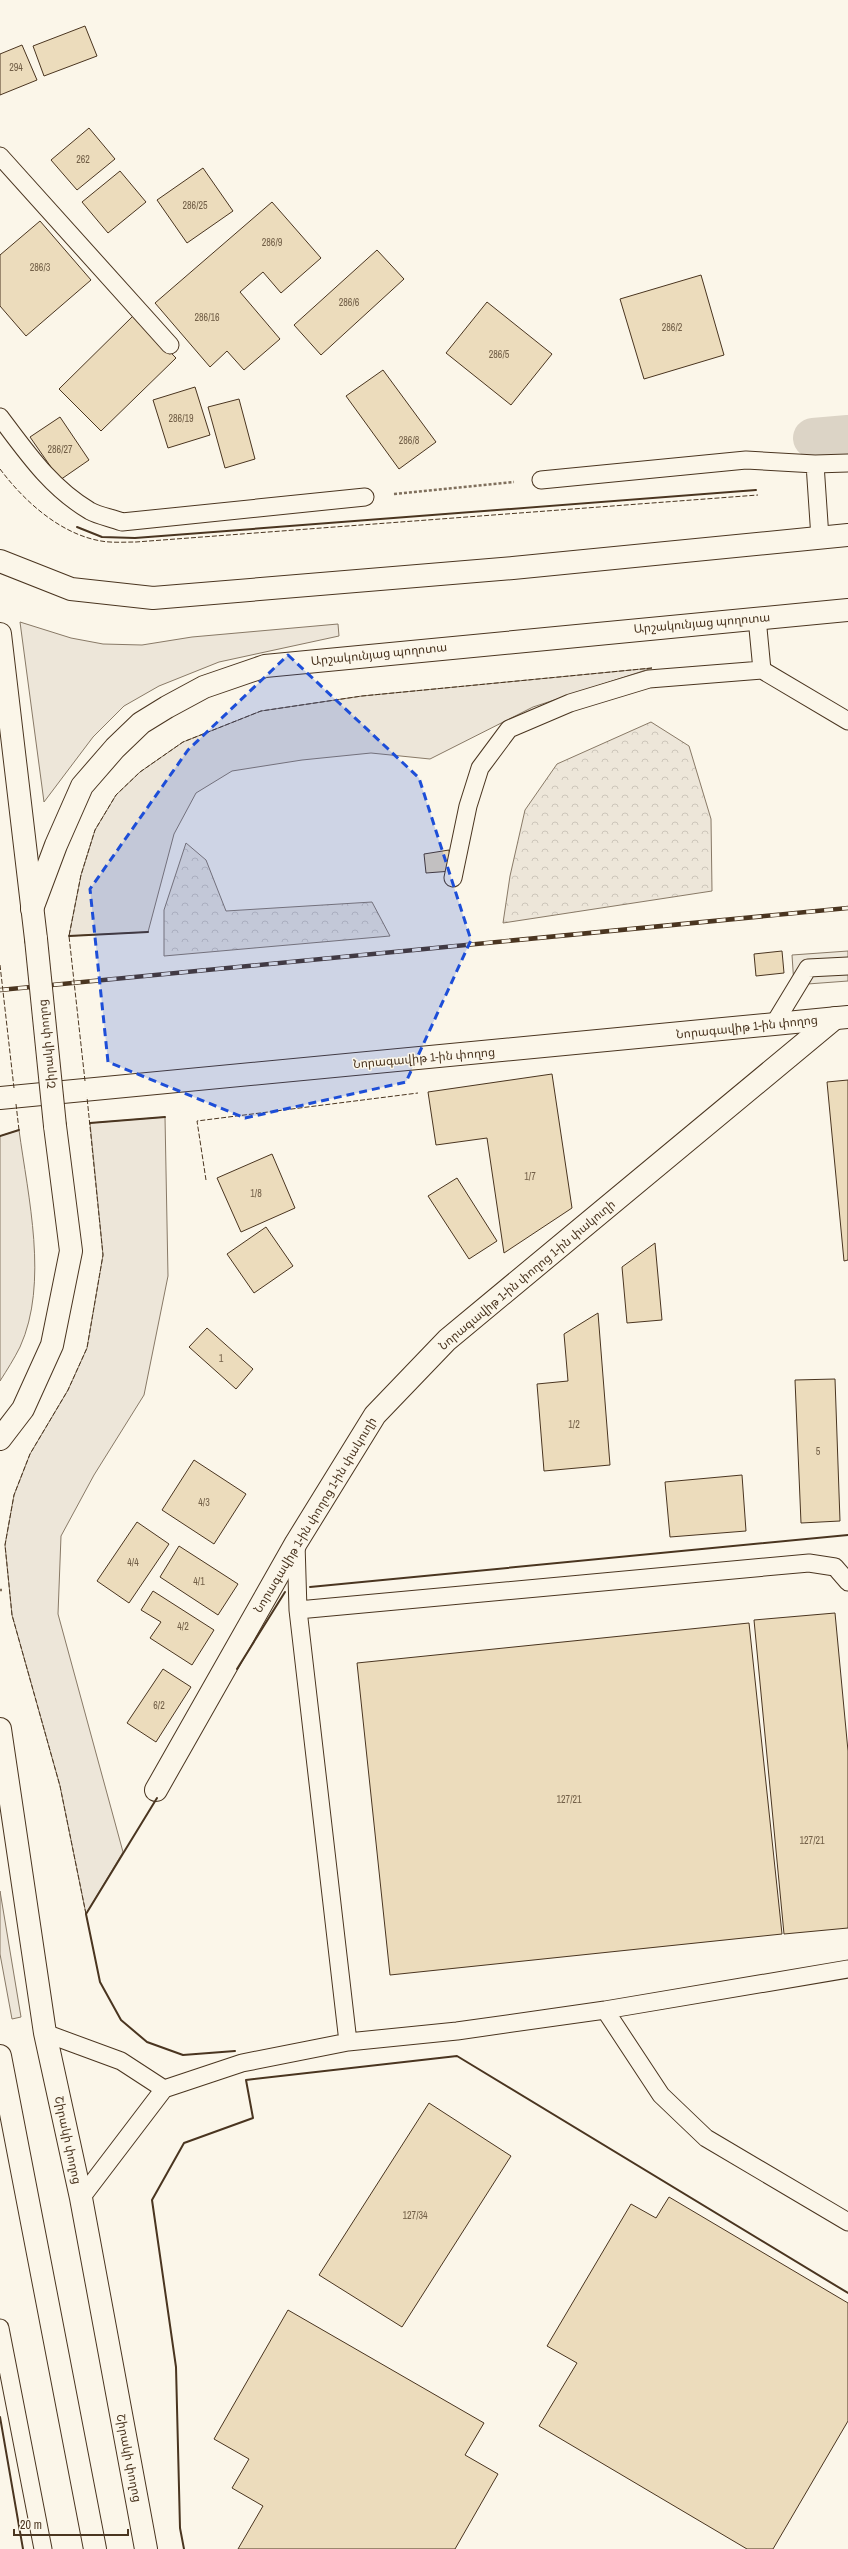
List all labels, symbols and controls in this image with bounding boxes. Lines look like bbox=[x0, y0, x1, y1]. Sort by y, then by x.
house number: 294 bbox=[9, 61, 23, 74]
house number: 262 bbox=[76, 153, 90, 166]
house number: 286/25 bbox=[182, 199, 208, 212]
house number: 286/9 bbox=[262, 236, 283, 249]
house number: 286/3 bbox=[30, 261, 51, 274]
house number: 286/6 bbox=[339, 296, 360, 309]
house number: 286/16 bbox=[194, 311, 220, 324]
house number: 286/2 bbox=[662, 321, 683, 334]
house number: 286/5 bbox=[489, 348, 510, 361]
house number: 286/19 bbox=[168, 412, 194, 425]
house number: 286/8 bbox=[399, 434, 420, 447]
house number: 286/27 bbox=[47, 443, 73, 456]
street label: Արշակունյաց պողոտա bbox=[633, 609, 771, 637]
street label: Արշակունյաց պողոտա bbox=[310, 639, 448, 669]
street label: Շիրակի փողոց bbox=[34, 998, 60, 1090]
street label: Նորագավիթ 1-ին փողոց bbox=[675, 1012, 819, 1042]
street label: Նորագավիթ 1-ին փողոց bbox=[352, 1044, 496, 1072]
house number: 1/7 bbox=[524, 1170, 536, 1183]
house number: 1/8 bbox=[250, 1187, 262, 1200]
street label: Նորագավիթ 1-ին փողոց 1-ին փակուղի bbox=[435, 1196, 619, 1354]
house number: 1 bbox=[219, 1352, 224, 1365]
street label: Նորագավիթ 1-ին փողոց 1-ին փակուղի bbox=[250, 1414, 380, 1616]
house number: 1/2 bbox=[568, 1418, 580, 1431]
house number: 5 bbox=[816, 1445, 821, 1458]
house number: 4/3 bbox=[198, 1496, 210, 1509]
house number: 4/4 bbox=[127, 1556, 139, 1569]
house number: 4/1 bbox=[193, 1575, 205, 1588]
house number: 4/2 bbox=[177, 1620, 189, 1633]
house number: 6/2 bbox=[153, 1699, 165, 1712]
house number: 127/21 bbox=[556, 1793, 582, 1806]
house number: 127/21 bbox=[799, 1834, 825, 1847]
street label: Շիրակի փողոց bbox=[51, 2094, 85, 2186]
house number: 127/34 bbox=[402, 2209, 428, 2222]
street label: Շիրակի փողոց bbox=[113, 2412, 145, 2504]
scale bar bbox=[14, 2511, 128, 2537]
text: 20 m bbox=[20, 2517, 42, 2533]

